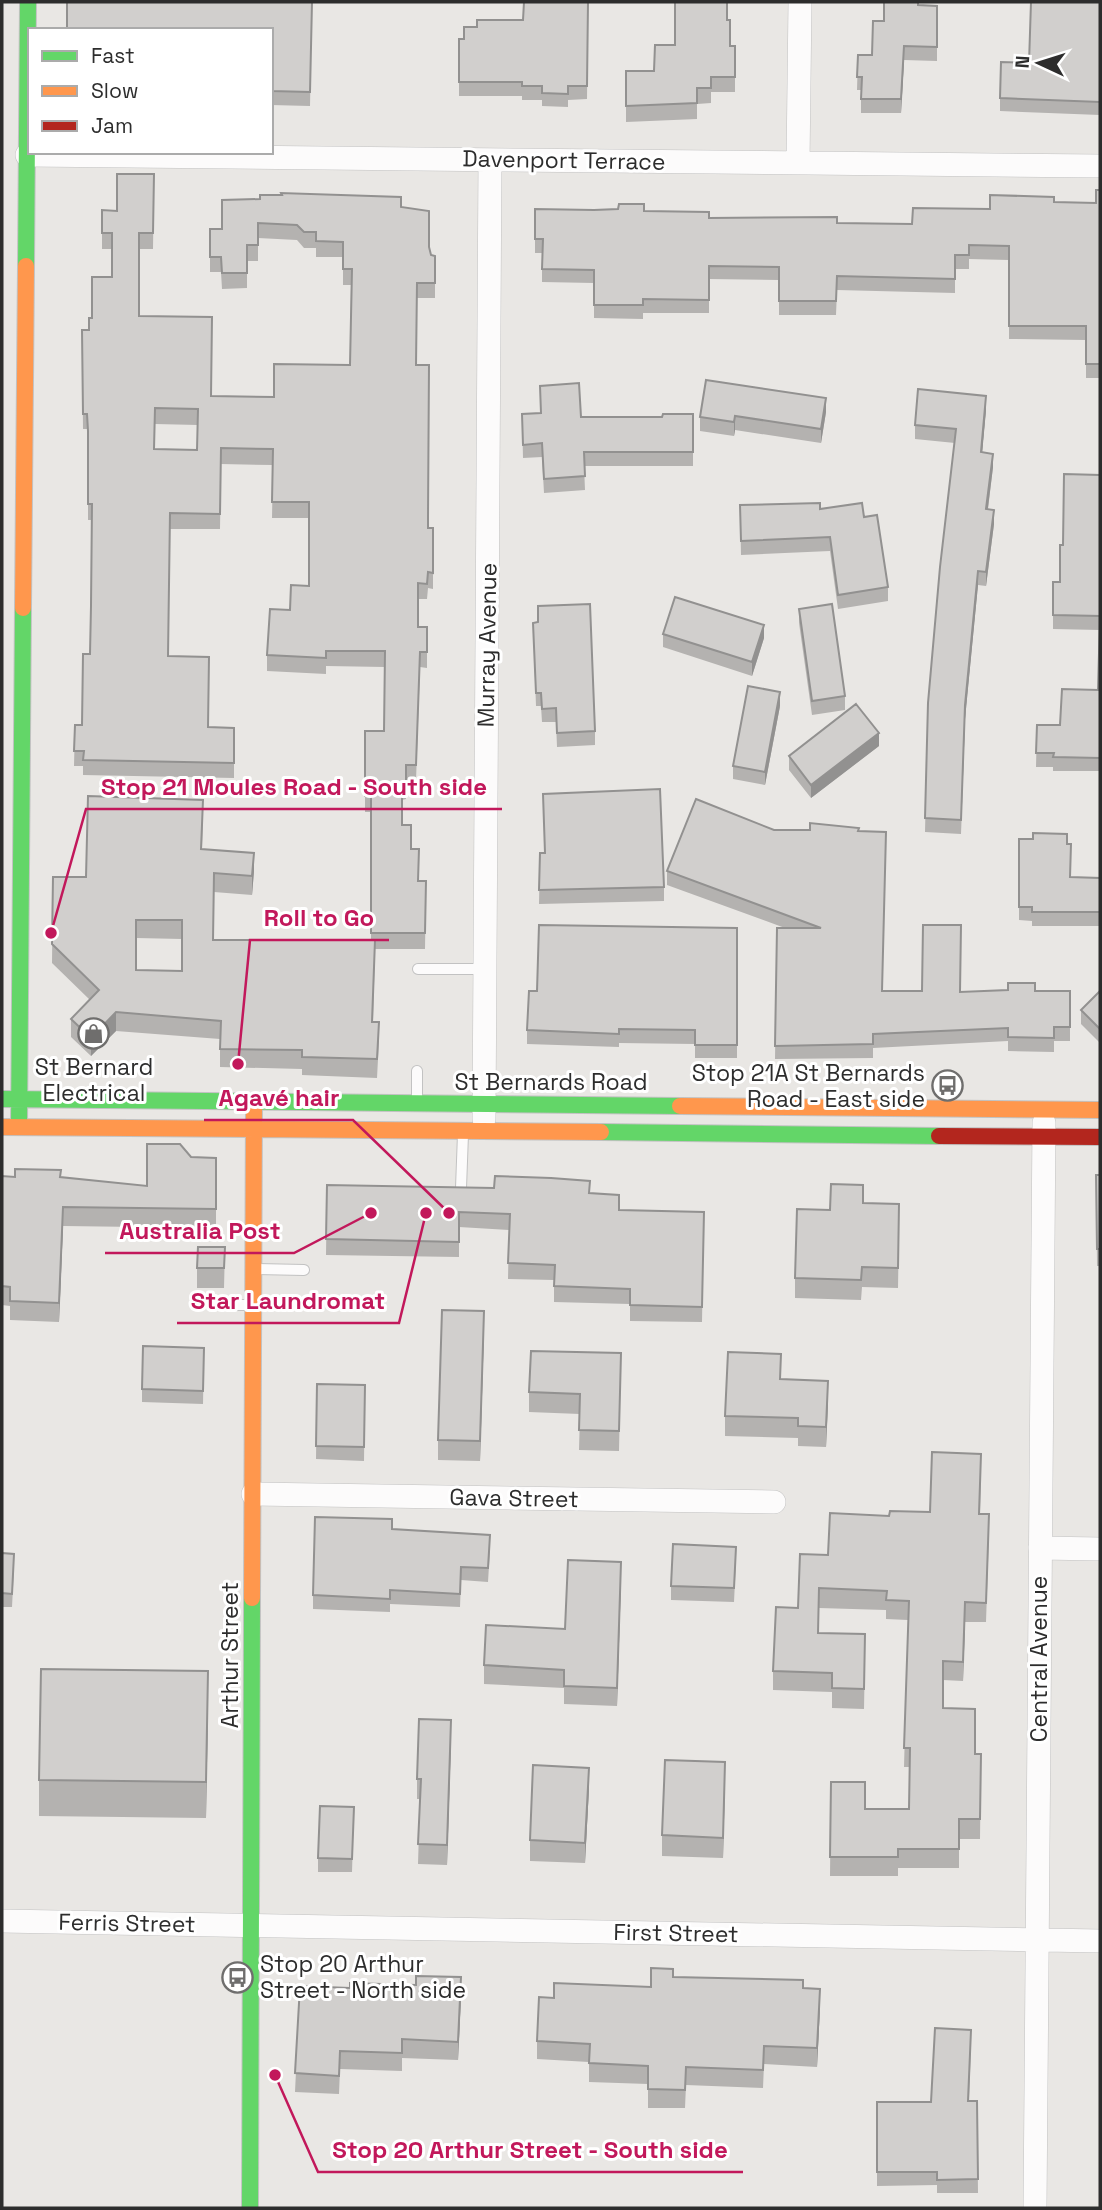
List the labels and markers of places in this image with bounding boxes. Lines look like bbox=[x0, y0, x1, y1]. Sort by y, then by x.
callout: Stop 21 Moules Road - South side bbox=[86, 764, 502, 809]
callout: Roll to Go bbox=[250, 895, 389, 940]
shop icon: St Bernard Electrical bbox=[77, 1016, 111, 1050]
place label: St Bernard Electrical bbox=[35, 1052, 153, 1108]
place label: Stop 21A St Bernards Road - East side bbox=[692, 1058, 925, 1114]
bus stop icon: Stop 21A St Bernards Road - East side bbox=[931, 1069, 965, 1103]
callout: Agavé hair bbox=[204, 1075, 353, 1120]
callout: Australia Post bbox=[105, 1208, 294, 1253]
callout: Star Laundromat bbox=[177, 1278, 399, 1323]
place label: Stop 20 Arthur Street - North side bbox=[260, 1949, 466, 2005]
bus stop icon: Stop 20 Arthur Street - North side bbox=[220, 1960, 254, 1994]
callout: Stop 20 Arthur Street - South side bbox=[318, 2127, 743, 2172]

